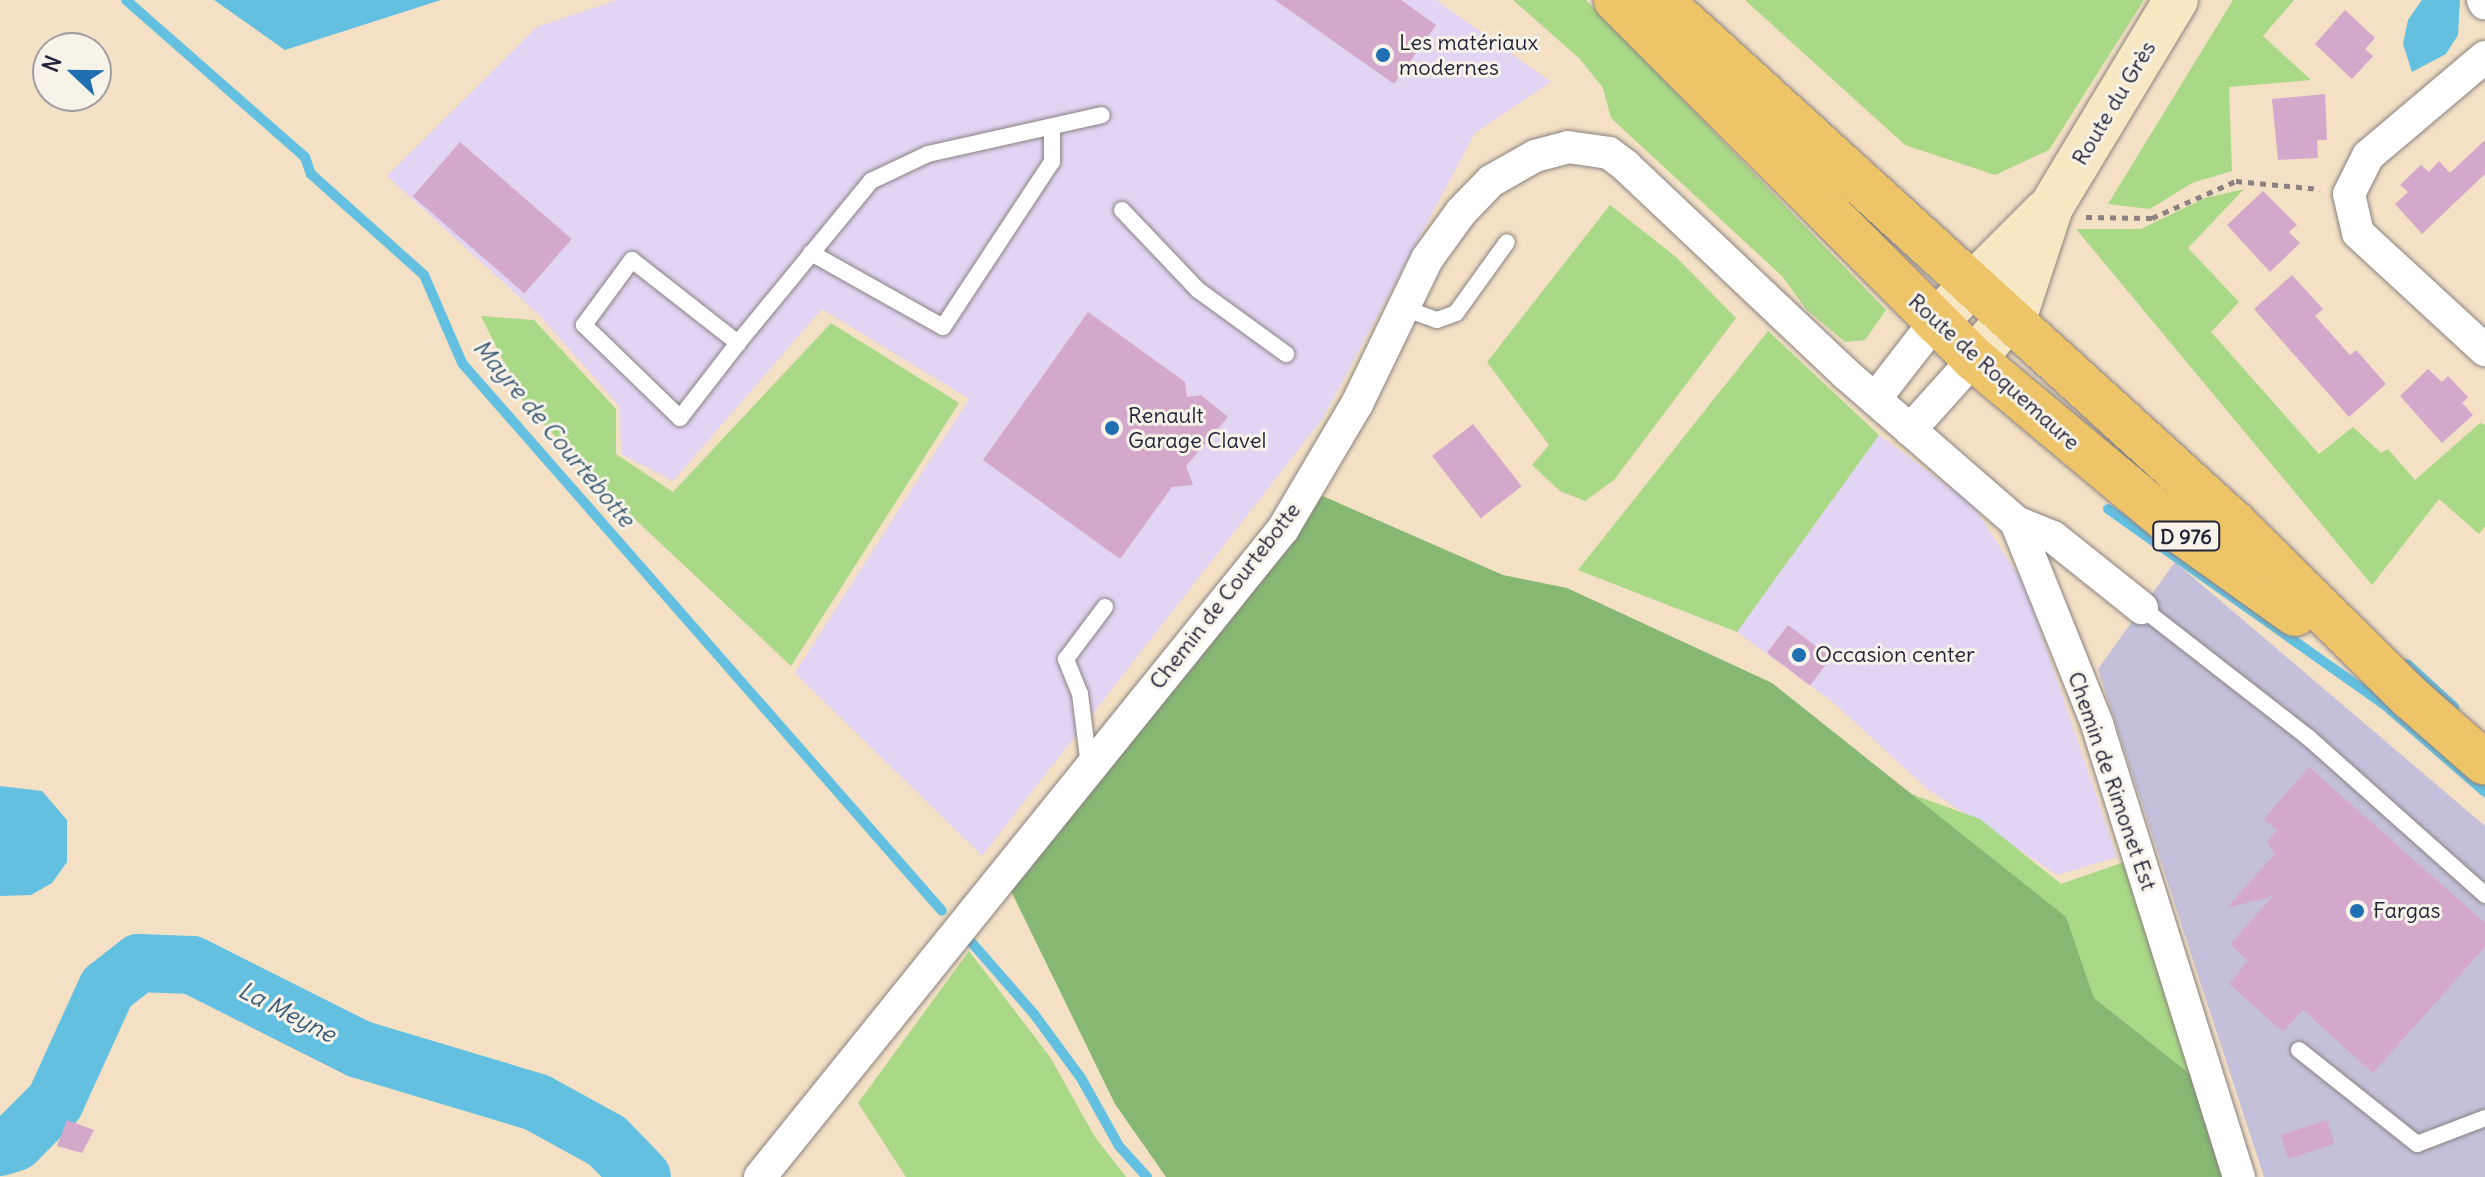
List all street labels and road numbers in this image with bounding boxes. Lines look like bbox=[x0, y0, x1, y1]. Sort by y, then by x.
street label: Route du Grès bbox=[2067, 36, 2161, 170]
street label: Route de Roquemaure bbox=[1903, 288, 2085, 456]
street label: Chemin de Courtebotte bbox=[1144, 497, 1306, 695]
road number: D 976 bbox=[2152, 520, 2220, 552]
street label: Chemin de Rimonet Est bbox=[2062, 668, 2162, 894]

